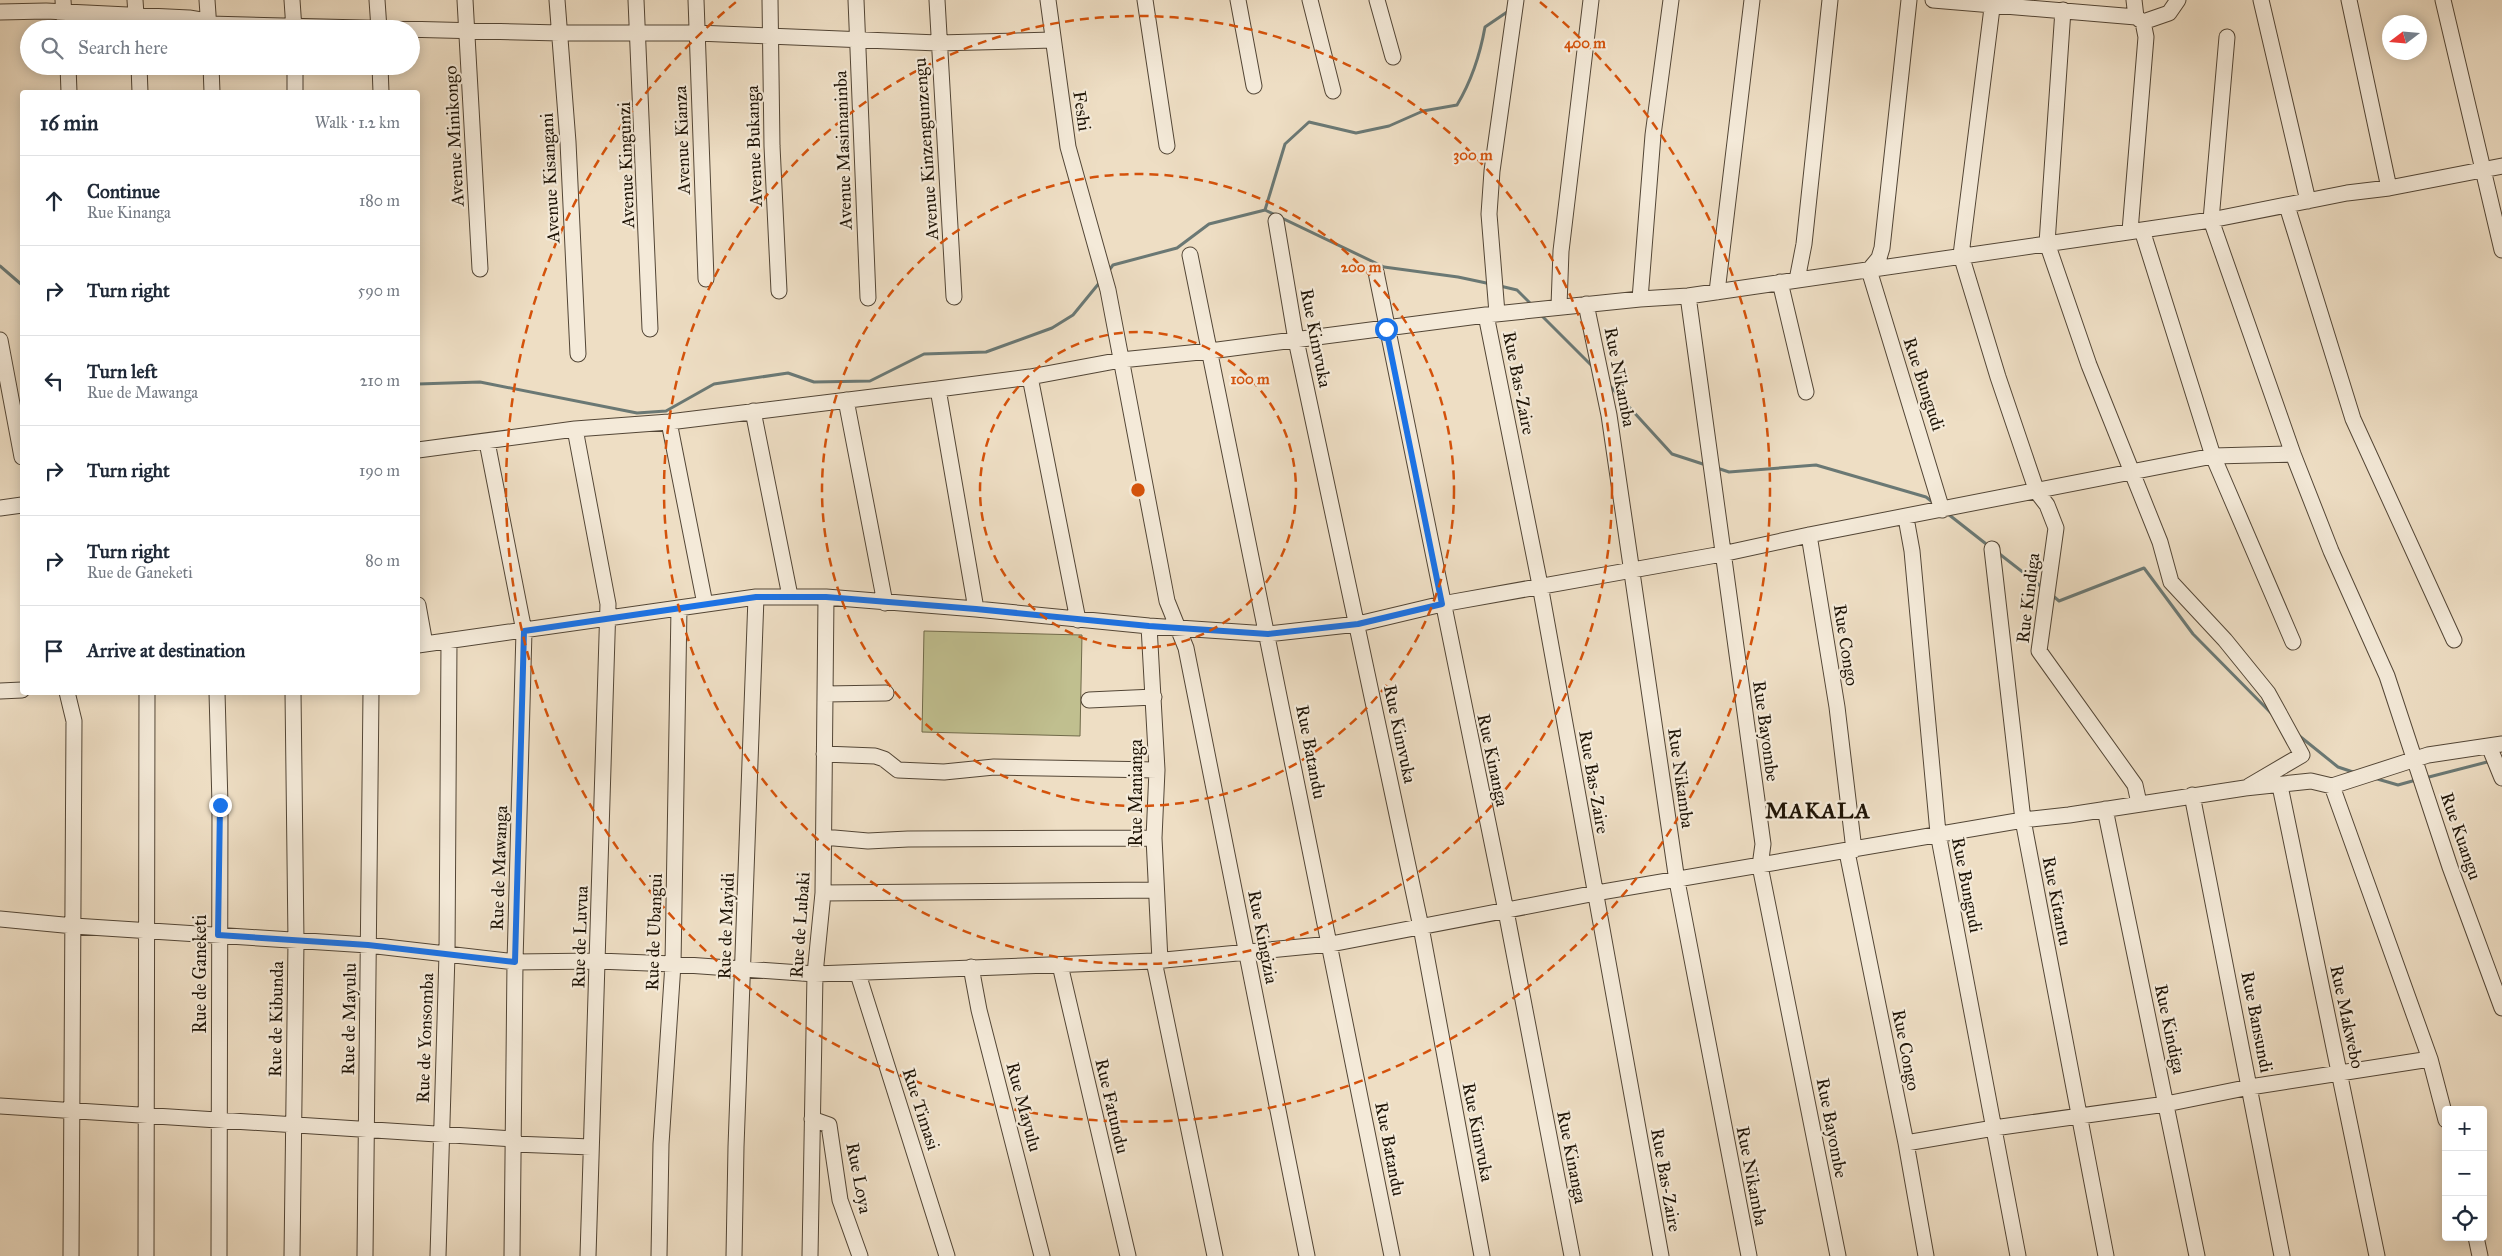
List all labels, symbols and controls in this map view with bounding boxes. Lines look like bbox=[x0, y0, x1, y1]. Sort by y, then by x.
north arrow bbox=[2382, 15, 2427, 60]
search box bbox=[20, 20, 420, 75]
icon: search bbox=[38, 34, 66, 62]
text: 400 m bbox=[1564, 34, 1606, 53]
text: Search here bbox=[78, 36, 168, 59]
street label: Avenue Kinzengunzengu bbox=[909, 57, 944, 242]
street label: Avenue Minikongo bbox=[439, 65, 470, 208]
street label: Avenue Masimaninba bbox=[829, 70, 857, 231]
street label: Avenue Kianza bbox=[669, 85, 695, 196]
street label: Avenue Bukanga bbox=[741, 85, 768, 208]
street label: Feshi bbox=[1068, 89, 1096, 133]
street label: Avenue Kingunzi bbox=[613, 101, 640, 230]
text: 16 min bbox=[40, 110, 98, 136]
street label: Avenue Kisangani bbox=[536, 112, 565, 245]
text: Walk · 1.2 km bbox=[315, 113, 400, 132]
text: 300 m bbox=[1453, 146, 1493, 165]
text: Continue bbox=[87, 180, 160, 203]
icon: ahead bbox=[40, 187, 68, 215]
text: 180 m bbox=[359, 191, 400, 210]
text: Rue Kinanga bbox=[87, 203, 171, 222]
text: 200 m bbox=[1341, 258, 1382, 276]
icon: right bbox=[40, 277, 68, 305]
text: Turn right bbox=[87, 279, 170, 302]
text: 590 m bbox=[358, 281, 400, 300]
street label: Rue Kimvuka bbox=[1296, 287, 1336, 390]
route start bbox=[1375, 318, 1398, 341]
street label: Rue Nikamba bbox=[1600, 325, 1641, 429]
street label: Rue Bas-Zaire bbox=[1498, 329, 1540, 437]
street label: Rue Bungudi bbox=[1898, 335, 1949, 434]
text: Turn left bbox=[87, 360, 157, 383]
icon: left bbox=[40, 367, 68, 395]
text: 100 m bbox=[1230, 370, 1270, 388]
text: 210 m bbox=[360, 371, 400, 390]
text: Rue de Mawanga bbox=[87, 383, 198, 402]
icon: right bbox=[40, 457, 68, 485]
text: Turn right bbox=[87, 459, 170, 482]
text: 190 m bbox=[359, 461, 400, 480]
centre of rings bbox=[1129, 481, 1147, 499]
text: Turn right bbox=[87, 540, 170, 563]
icon: right bbox=[40, 547, 68, 575]
text: 80 m bbox=[365, 551, 400, 570]
street label: Rue Kindiga bbox=[2012, 551, 2045, 645]
text: Rue de Ganeketi bbox=[87, 563, 193, 582]
street label: Rue Congo bbox=[1828, 603, 1863, 688]
icon: arrive bbox=[40, 637, 68, 665]
text: Arrive at destination bbox=[87, 639, 245, 662]
street label: Rue Bayombe bbox=[1748, 679, 1784, 783]
street label: Rue Kimvuka bbox=[1379, 683, 1421, 786]
street label: Rue Batandu bbox=[1291, 703, 1331, 801]
street label: Rue Kinanga bbox=[1471, 712, 1514, 809]
street label: Rue Nikamba bbox=[1663, 726, 1699, 830]
street label: Rue Bas-Zaire bbox=[1574, 728, 1614, 836]
street label: Rue Manianga bbox=[1125, 739, 1148, 847]
street label: Rue Kuangu bbox=[2435, 789, 2486, 883]
route end bbox=[209, 794, 232, 817]
district label: MAKALA bbox=[1765, 797, 1871, 824]
street label: Rue de Mawanga bbox=[486, 805, 513, 931]
street label: Rue Bungudi bbox=[1946, 835, 1987, 935]
street label: Rue Kitantu bbox=[2038, 854, 2077, 948]
street label: Rue de Lubaki bbox=[785, 871, 815, 979]
street label: Rue de Mayidi bbox=[713, 872, 739, 980]
street label: Rue de Ubangui bbox=[641, 873, 668, 991]
street label: Rue de Luvua bbox=[567, 885, 593, 989]
street label: Rue Kingizia bbox=[1242, 888, 1283, 986]
street label: Rue de Ganeketi bbox=[189, 915, 211, 1033]
street label: Rue de Kibunda bbox=[264, 960, 288, 1077]
street label: Rue de Mayulu bbox=[337, 962, 361, 1075]
street label: Rue Makwebo bbox=[2325, 963, 2369, 1071]
street label: Rue Bansundi bbox=[2236, 970, 2278, 1074]
street label: Rue de Yonsomba bbox=[412, 972, 438, 1103]
street label: Rue Kindiga bbox=[2149, 982, 2190, 1076]
street label: Rue Congo bbox=[1886, 1008, 1925, 1093]
street label: Rue Fatundu bbox=[1090, 1056, 1134, 1156]
street label: Rue Mayulu bbox=[1001, 1060, 1047, 1155]
street label: Rue Timasi bbox=[897, 1065, 945, 1153]
street label: Rue Bayombe bbox=[1812, 1076, 1852, 1180]
street label: Rue Kimvuka bbox=[1458, 1081, 1498, 1184]
street label: Rue Batandu bbox=[1370, 1100, 1410, 1198]
map controls bbox=[2442, 1106, 2487, 1241]
button: + bbox=[2442, 1106, 2487, 1151]
street label: Rue Kinanga bbox=[1551, 1109, 1592, 1206]
street label: Rue Nikamba bbox=[1732, 1124, 1773, 1228]
street label: Rue Bas-Zaire bbox=[1646, 1126, 1686, 1234]
street label: Rue Loya bbox=[841, 1141, 877, 1216]
button: − bbox=[2442, 1151, 2487, 1196]
button: locate bbox=[2442, 1196, 2487, 1241]

